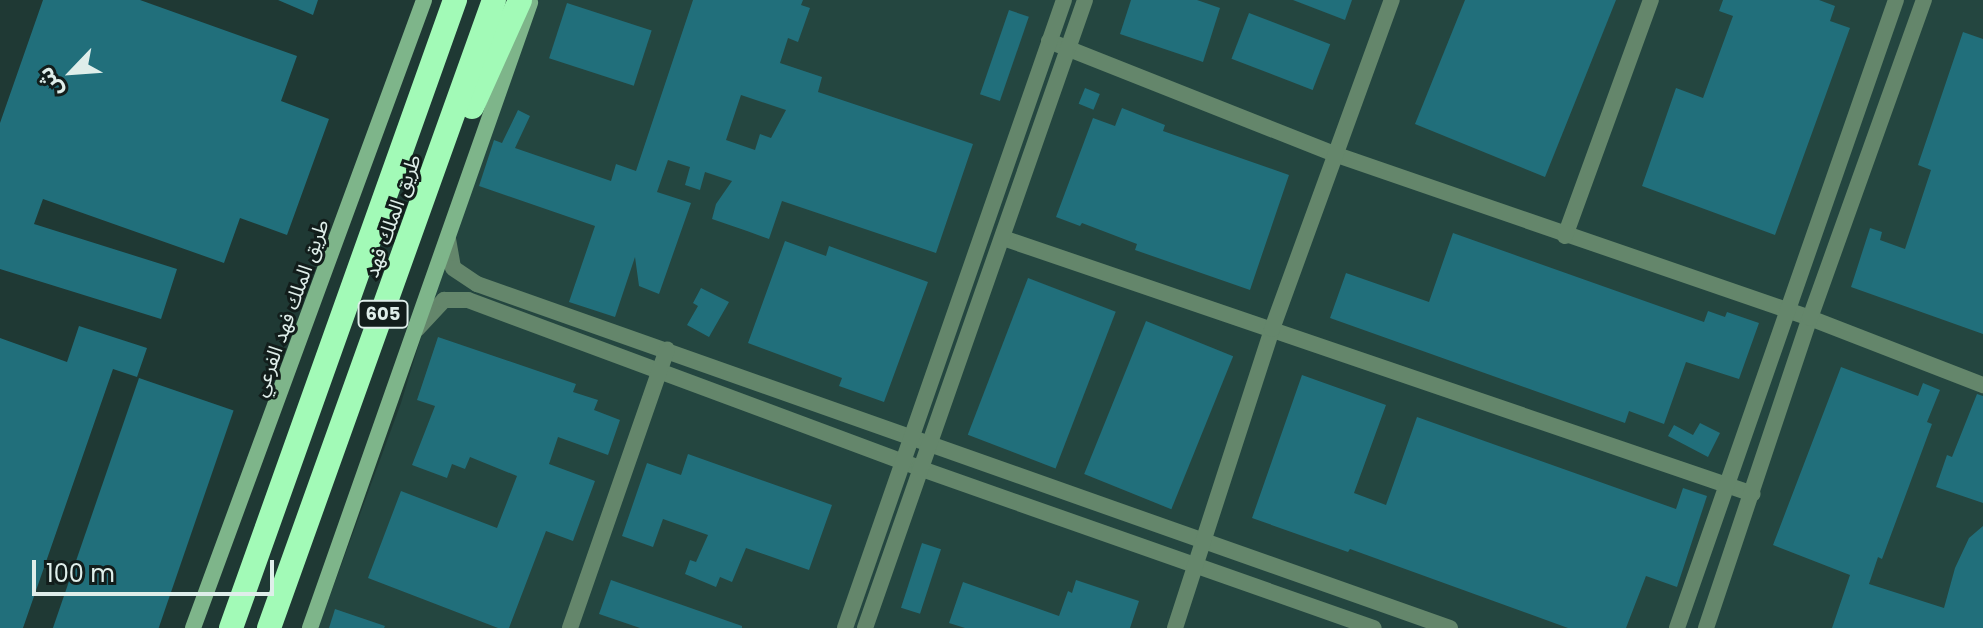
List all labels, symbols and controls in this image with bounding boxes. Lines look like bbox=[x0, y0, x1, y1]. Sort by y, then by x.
north arrow bbox=[32, 32, 112, 112]
text: ش bbox=[29, 62, 70, 103]
street label: طريق الملك فهد bbox=[360, 151, 426, 281]
street label: طريق الملك فهد الفرعي bbox=[248, 216, 334, 400]
road number: 605 bbox=[357, 300, 409, 328]
scale bar bbox=[36, 544, 278, 594]
text: 100 m bbox=[46, 557, 115, 590]

